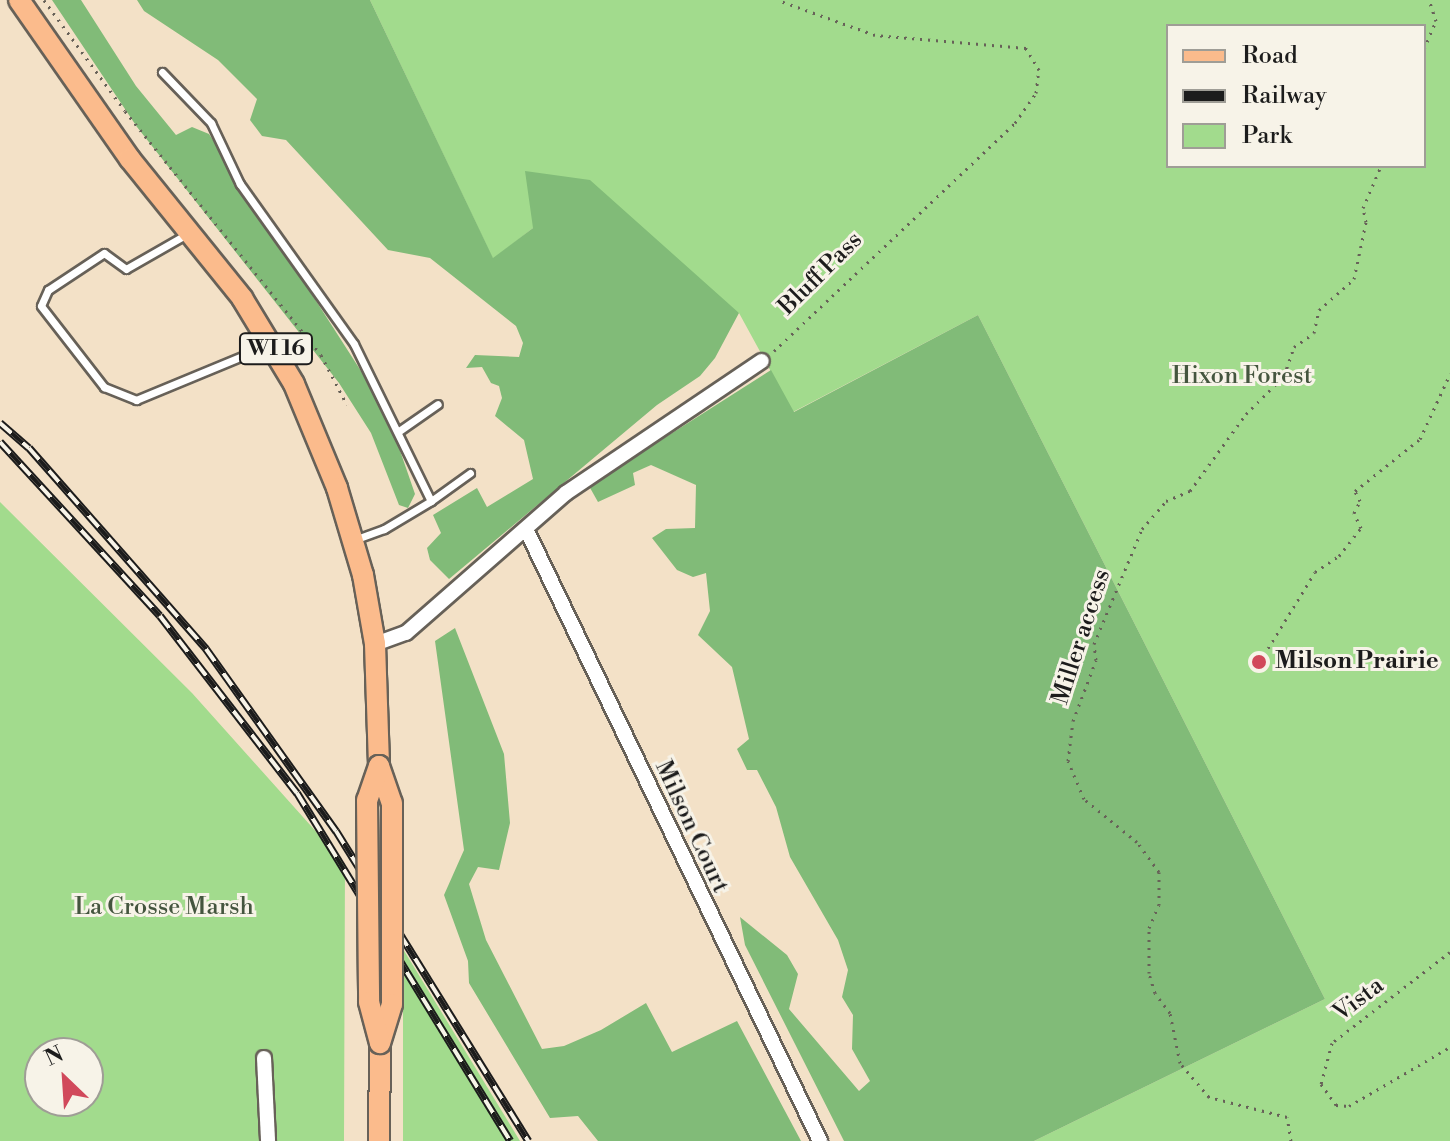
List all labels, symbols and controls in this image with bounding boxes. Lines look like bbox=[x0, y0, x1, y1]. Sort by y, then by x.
legend bbox=[1166, 24, 1426, 168]
text: Road bbox=[1242, 41, 1298, 71]
text: Railway bbox=[1242, 81, 1327, 111]
text: Park bbox=[1242, 121, 1292, 151]
street label: Bluff Pass bbox=[773, 226, 869, 322]
road number: WI 16 bbox=[238, 331, 314, 367]
park label: Hixon Forest bbox=[1172, 363, 1312, 391]
street label: Miller access bbox=[1047, 566, 1117, 708]
place label: Milson Prairie bbox=[1275, 648, 1439, 676]
marker: Milson Prairie bbox=[1250, 653, 1268, 671]
street label: Milson Court bbox=[648, 756, 734, 898]
park label: La Crosse Marsh bbox=[74, 894, 254, 922]
street label: Vista bbox=[1328, 972, 1390, 1028]
north arrow bbox=[24, 1037, 104, 1117]
text: N bbox=[41, 1041, 68, 1073]

